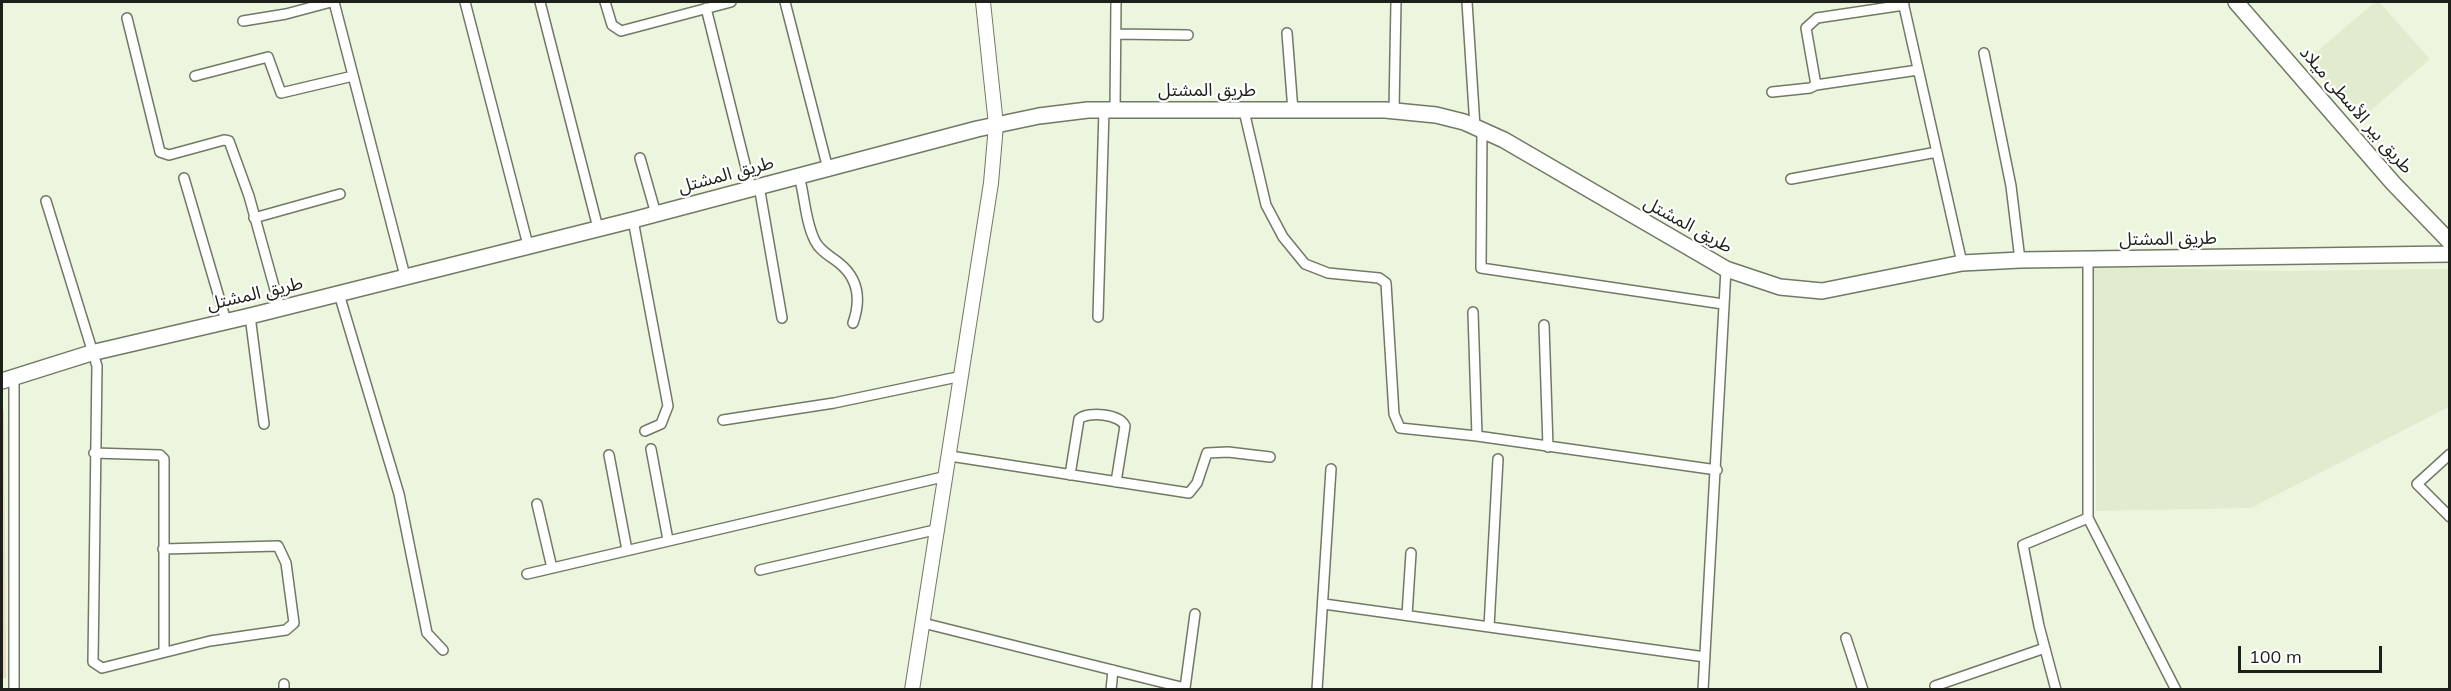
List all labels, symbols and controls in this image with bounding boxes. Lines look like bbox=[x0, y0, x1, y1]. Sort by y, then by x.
street label: طريق بير الأسطى ميلاد bbox=[2295, 42, 2417, 178]
street label: طريق المشتل bbox=[1158, 80, 1256, 102]
street label: طريق المشتل bbox=[676, 152, 776, 198]
street label: طريق المشتل bbox=[1640, 192, 1736, 258]
street label: طريق المشتل bbox=[2119, 227, 2217, 251]
street label: طريق المشتل bbox=[205, 272, 305, 316]
scale bar bbox=[2241, 634, 2385, 672]
text: 100 m bbox=[2249, 645, 2302, 668]

